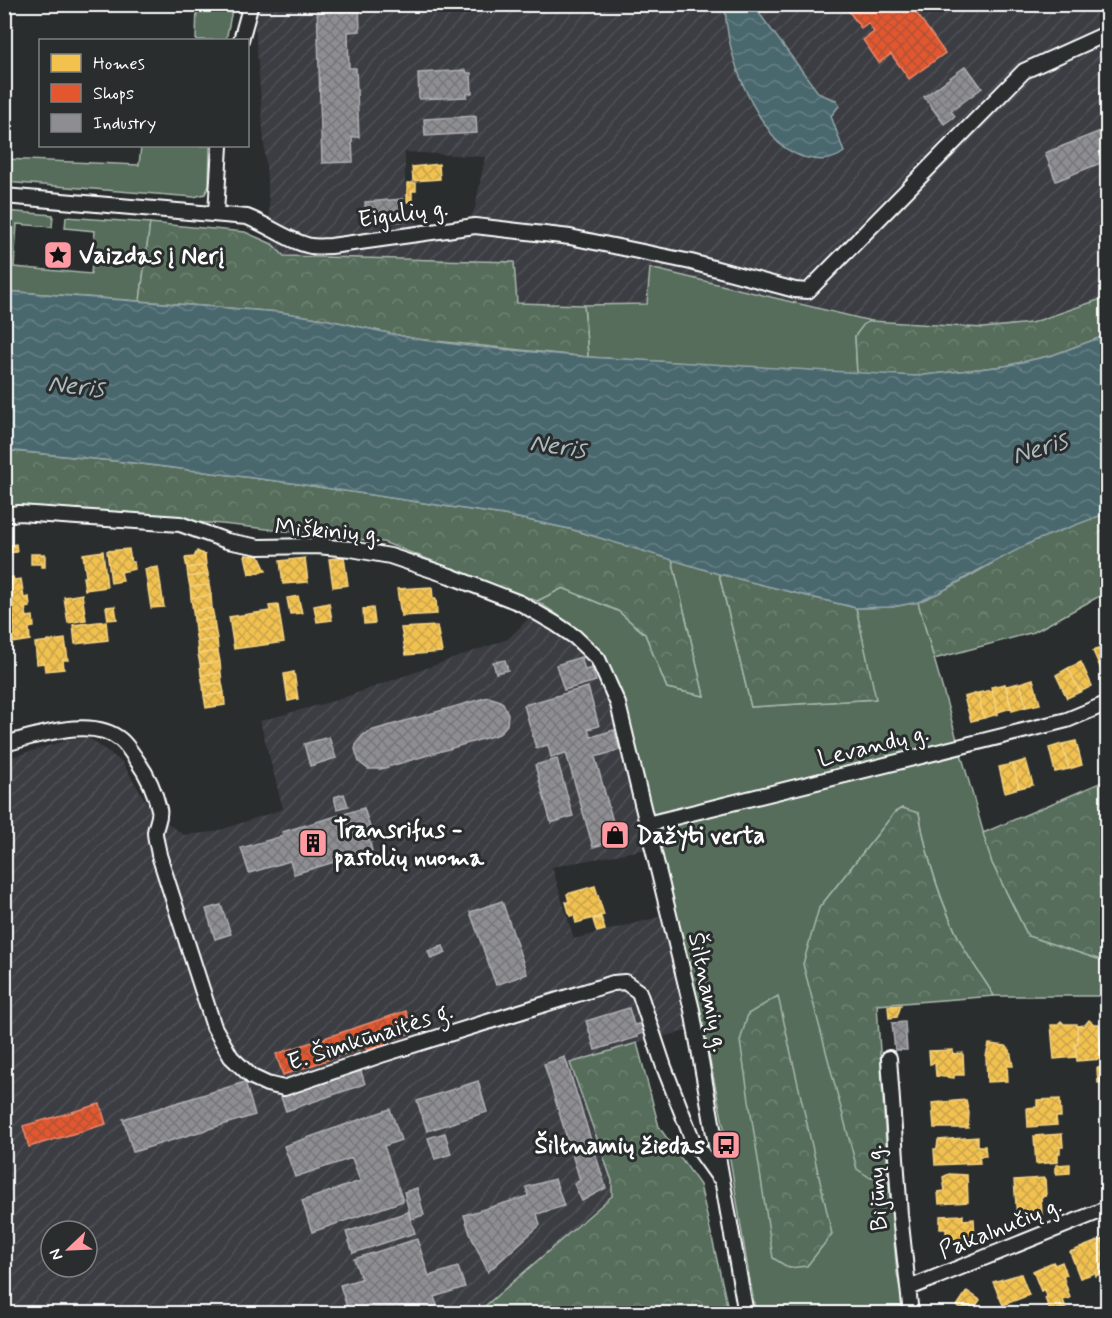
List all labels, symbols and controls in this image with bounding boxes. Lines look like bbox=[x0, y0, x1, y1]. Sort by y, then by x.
legend bbox=[39, 39, 249, 147]
text: Homes bbox=[93, 52, 145, 76]
text: Shops bbox=[93, 82, 134, 106]
text: Industry bbox=[93, 112, 156, 136]
street label: Eigulių g. bbox=[356, 193, 450, 236]
place icon: Vaizdas į Nerį bbox=[42, 239, 74, 271]
place label: Vaizdas į Nerį bbox=[79, 241, 225, 272]
water label: Neris bbox=[46, 367, 108, 407]
water label: Neris bbox=[1007, 423, 1074, 474]
water label: Neris bbox=[527, 426, 591, 468]
street label: Miškinių g. bbox=[274, 512, 382, 551]
street label: Levandų g. bbox=[815, 718, 932, 775]
place label: Transrifus - pastolių nuoma bbox=[334, 815, 485, 874]
shop icon: Dažyti verta bbox=[599, 819, 631, 851]
place label: Dažyti verta bbox=[636, 821, 765, 852]
building icon: Transrifus - pastolių nuoma bbox=[297, 827, 329, 859]
street label: Šiltnamių g. bbox=[680, 930, 735, 1055]
street label: E. Šimkūnaitės g. bbox=[284, 996, 458, 1082]
bus stop icon: Šiltnamių žiedas bbox=[710, 1129, 742, 1161]
place label: Šiltnamių žiedas bbox=[535, 1130, 705, 1162]
street label: Bijūnų g. bbox=[859, 1144, 896, 1232]
street label: Pakalnučių g. bbox=[935, 1190, 1067, 1267]
north arrow bbox=[39, 1219, 99, 1279]
text: N bbox=[45, 1245, 68, 1263]

